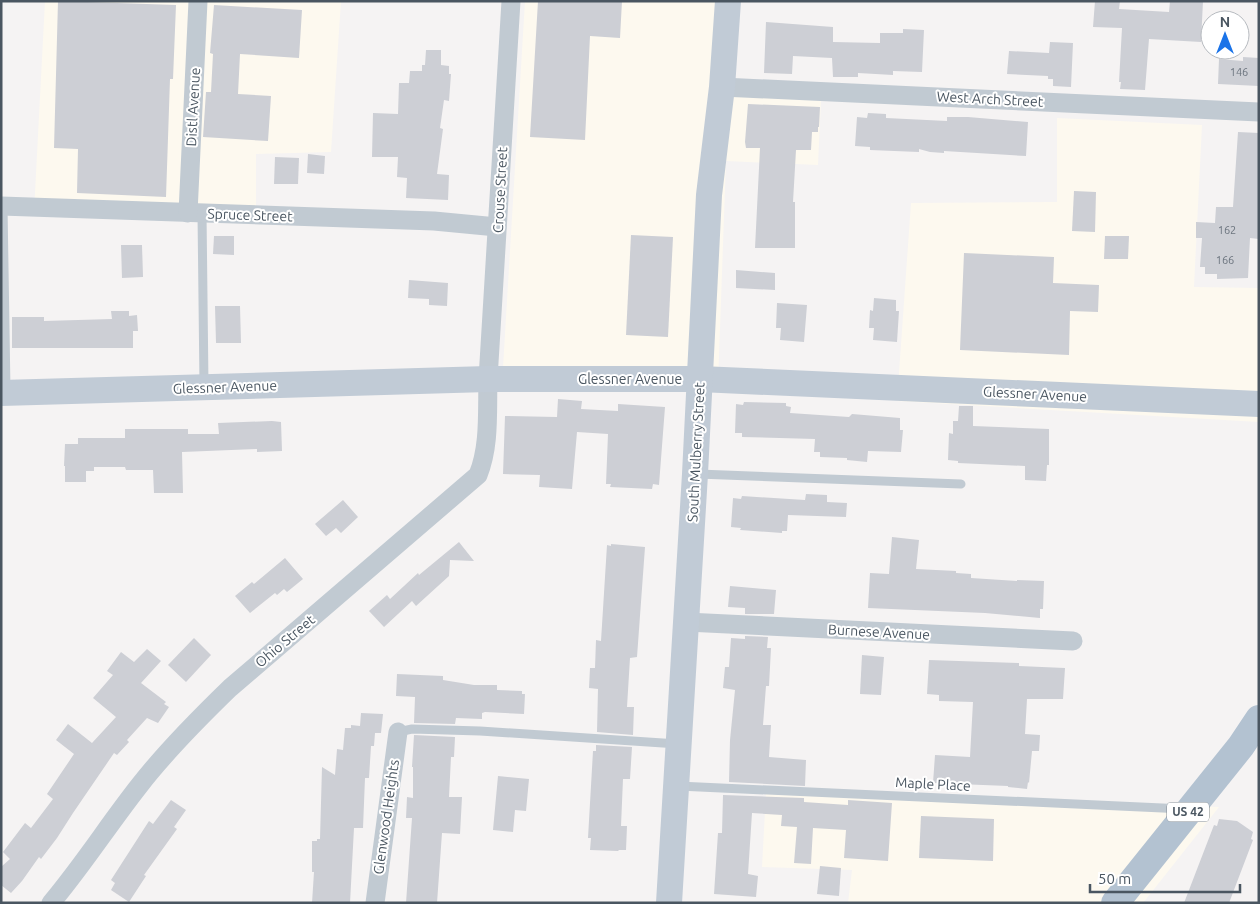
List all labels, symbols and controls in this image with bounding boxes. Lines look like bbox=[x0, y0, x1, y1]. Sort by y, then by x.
north arrow bbox=[1200, 10, 1250, 60]
text: N bbox=[1220, 14, 1230, 30]
house number: 146 bbox=[1230, 66, 1248, 78]
street label: Distl Avenue bbox=[183, 67, 203, 147]
street label: West Arch Street bbox=[936, 88, 1044, 110]
street label: Crouse Street bbox=[490, 146, 510, 233]
street label: Spruce Street bbox=[207, 206, 293, 225]
house number: 162 bbox=[1218, 224, 1236, 236]
house number: 166 bbox=[1216, 254, 1234, 266]
street label: Glessner Avenue bbox=[578, 371, 682, 387]
street label: Glessner Avenue bbox=[173, 377, 277, 397]
street label: South Mulberry Street bbox=[684, 381, 708, 522]
street label: Glessner Avenue bbox=[983, 383, 1087, 405]
street label: Ohio Street bbox=[252, 611, 318, 671]
street label: Burnese Avenue bbox=[828, 621, 930, 643]
street label: Glenwood Heights bbox=[370, 759, 402, 875]
street label: Maple Place bbox=[895, 774, 971, 794]
road number: US 42 bbox=[1167, 802, 1209, 822]
scale bar bbox=[1090, 862, 1240, 894]
text: 50 m bbox=[1098, 870, 1131, 887]

